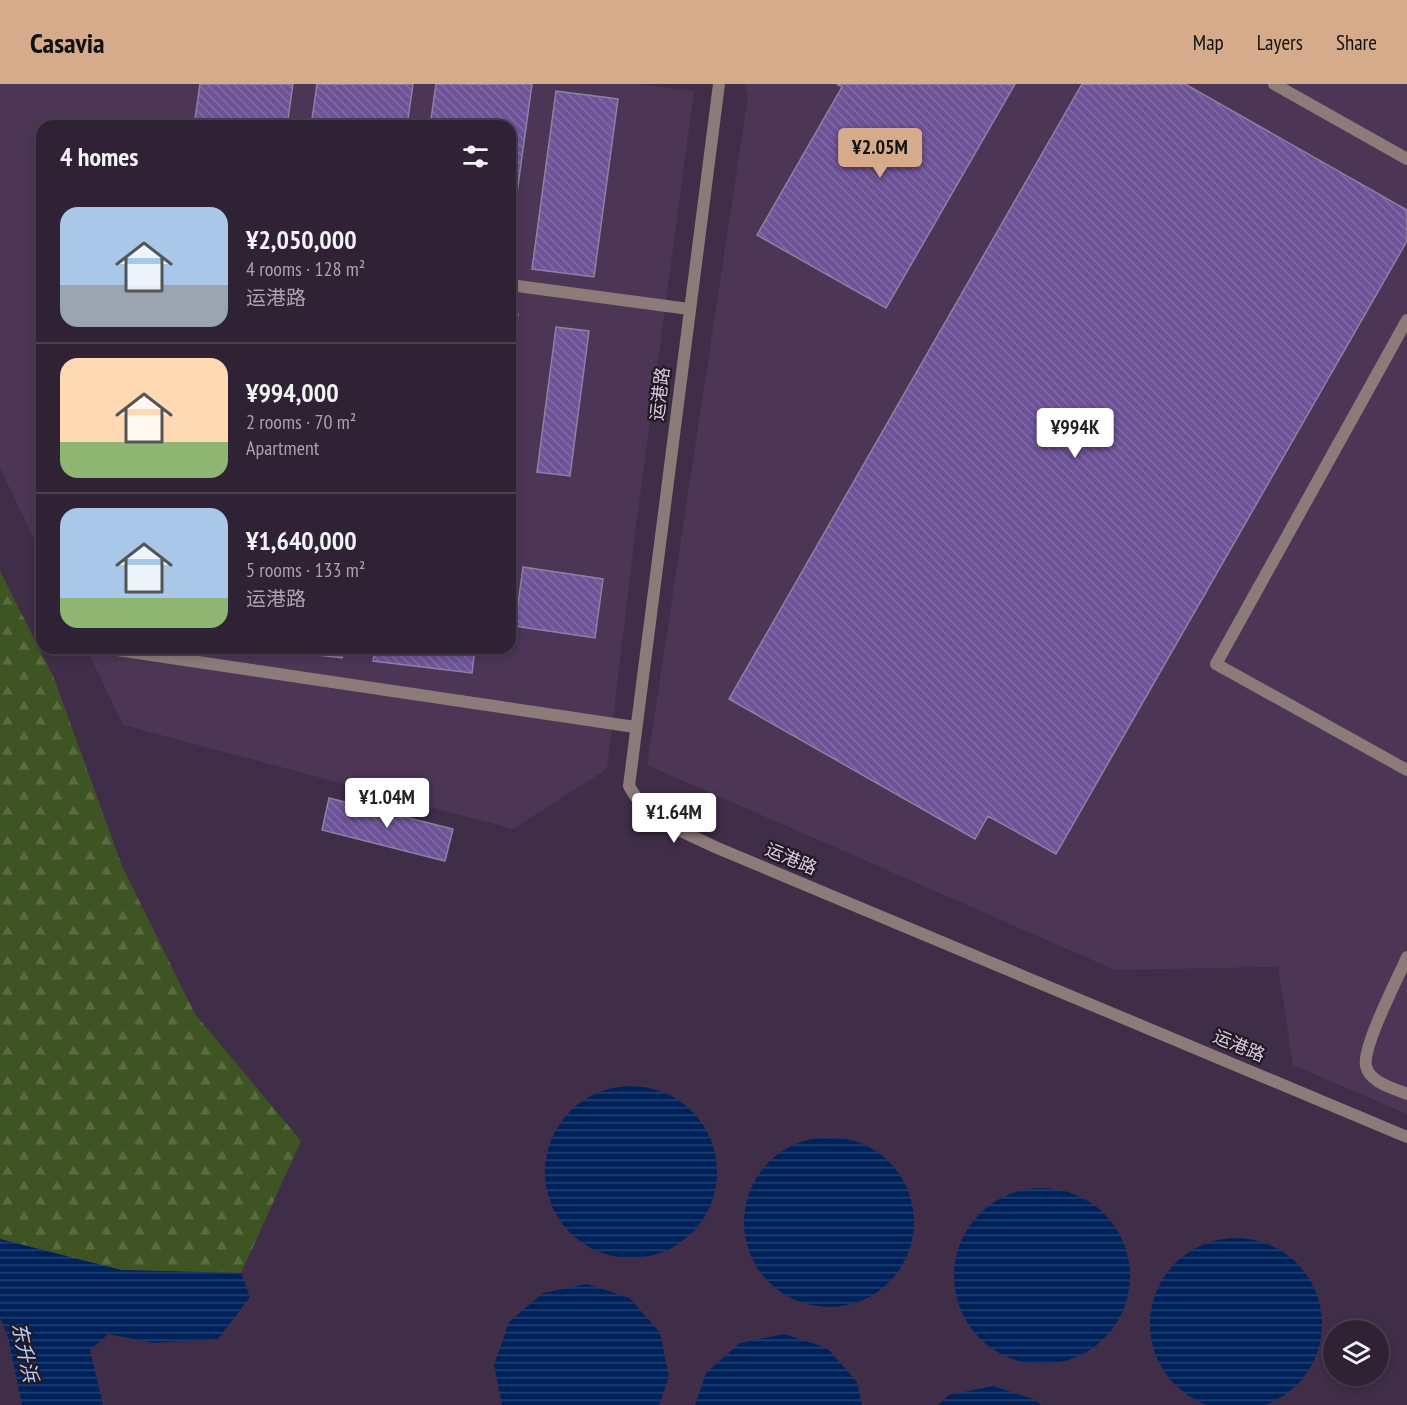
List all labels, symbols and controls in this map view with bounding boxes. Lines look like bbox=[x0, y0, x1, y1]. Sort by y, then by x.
text: Casavia bbox=[30, 24, 105, 61]
text: Map bbox=[1193, 29, 1224, 56]
text: Layers bbox=[1257, 29, 1303, 56]
text: Share bbox=[1336, 29, 1377, 56]
pin: ¥2.05M bbox=[831, 128, 929, 179]
text: ¥2.05M bbox=[852, 134, 908, 160]
text: 4 homes bbox=[60, 140, 138, 173]
icon: filters bbox=[459, 140, 492, 173]
text: ¥2,050,000 bbox=[246, 223, 357, 256]
icon: home bbox=[108, 231, 180, 303]
text: 4 rooms · 128 m² bbox=[246, 256, 365, 282]
text: 运港路 bbox=[246, 285, 306, 311]
street label: 运港路 bbox=[645, 366, 674, 422]
text: ¥994,000 bbox=[246, 376, 339, 409]
icon: home bbox=[108, 382, 180, 454]
pin: ¥994K bbox=[1033, 408, 1117, 459]
text: 2 rooms · 70 m² bbox=[246, 409, 356, 435]
text: ¥994K bbox=[1051, 414, 1099, 440]
text: Apartment bbox=[246, 435, 319, 461]
text: ¥1,640,000 bbox=[246, 524, 357, 557]
icon: home bbox=[108, 532, 180, 604]
text: 5 rooms · 133 m² bbox=[246, 557, 365, 583]
text: 运港路 bbox=[246, 586, 306, 612]
pin: ¥1.04M bbox=[338, 778, 436, 829]
text: ¥1.04M bbox=[359, 784, 415, 810]
pin: ¥1.64M bbox=[625, 793, 723, 844]
text: ¥1.64M bbox=[646, 799, 702, 825]
street label: 运港路 bbox=[762, 837, 821, 880]
street label: 运港路 bbox=[1210, 1024, 1269, 1067]
water label: 东升浜 bbox=[6, 1320, 44, 1386]
map controls bbox=[1323, 1320, 1389, 1386]
button: layers bbox=[1323, 1320, 1389, 1386]

